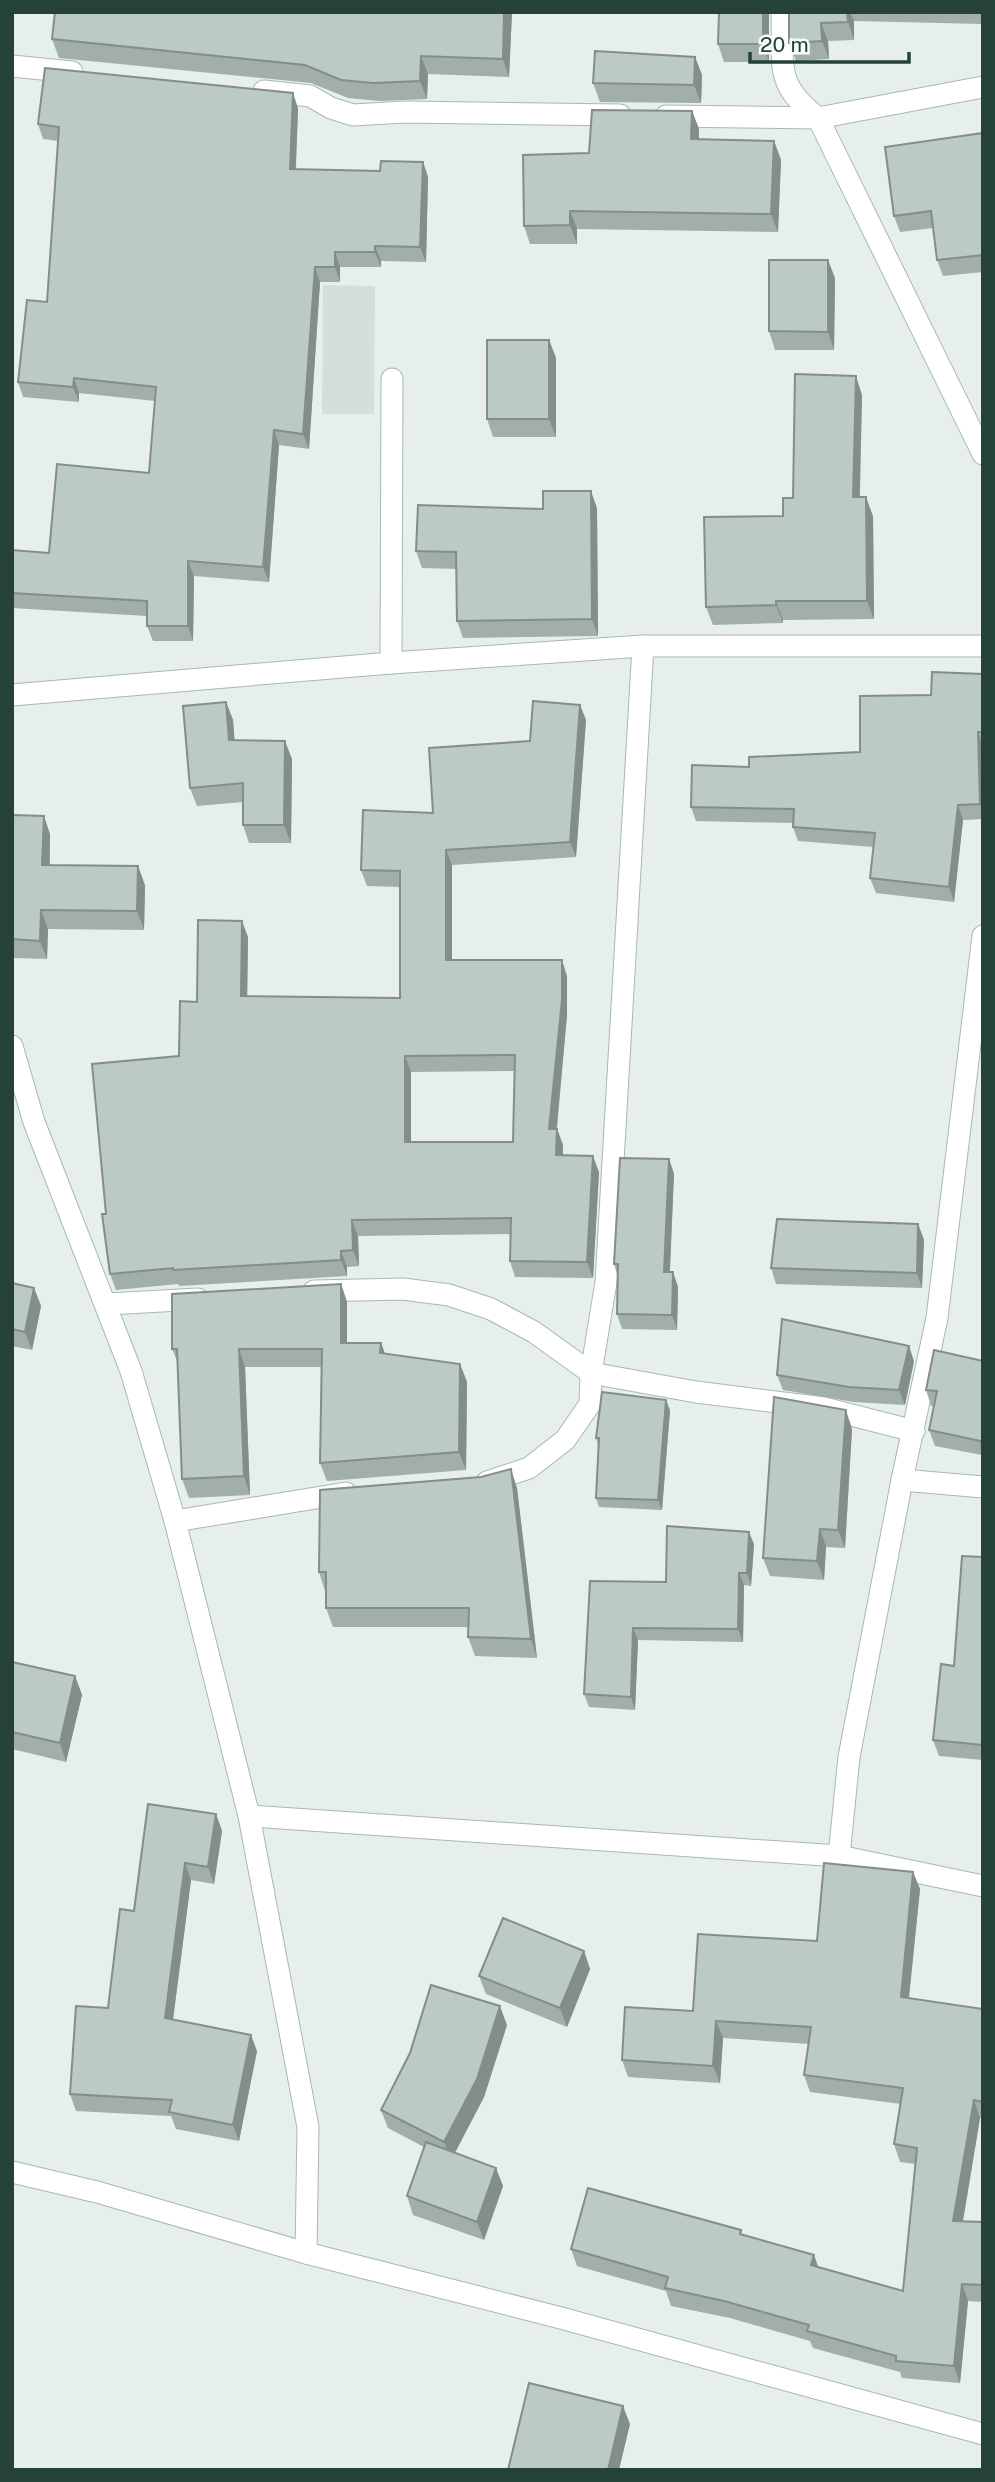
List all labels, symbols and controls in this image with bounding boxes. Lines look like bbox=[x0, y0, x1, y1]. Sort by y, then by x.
scale bar bbox=[750, 21, 909, 65]
text: 20 m bbox=[760, 32, 809, 57]

